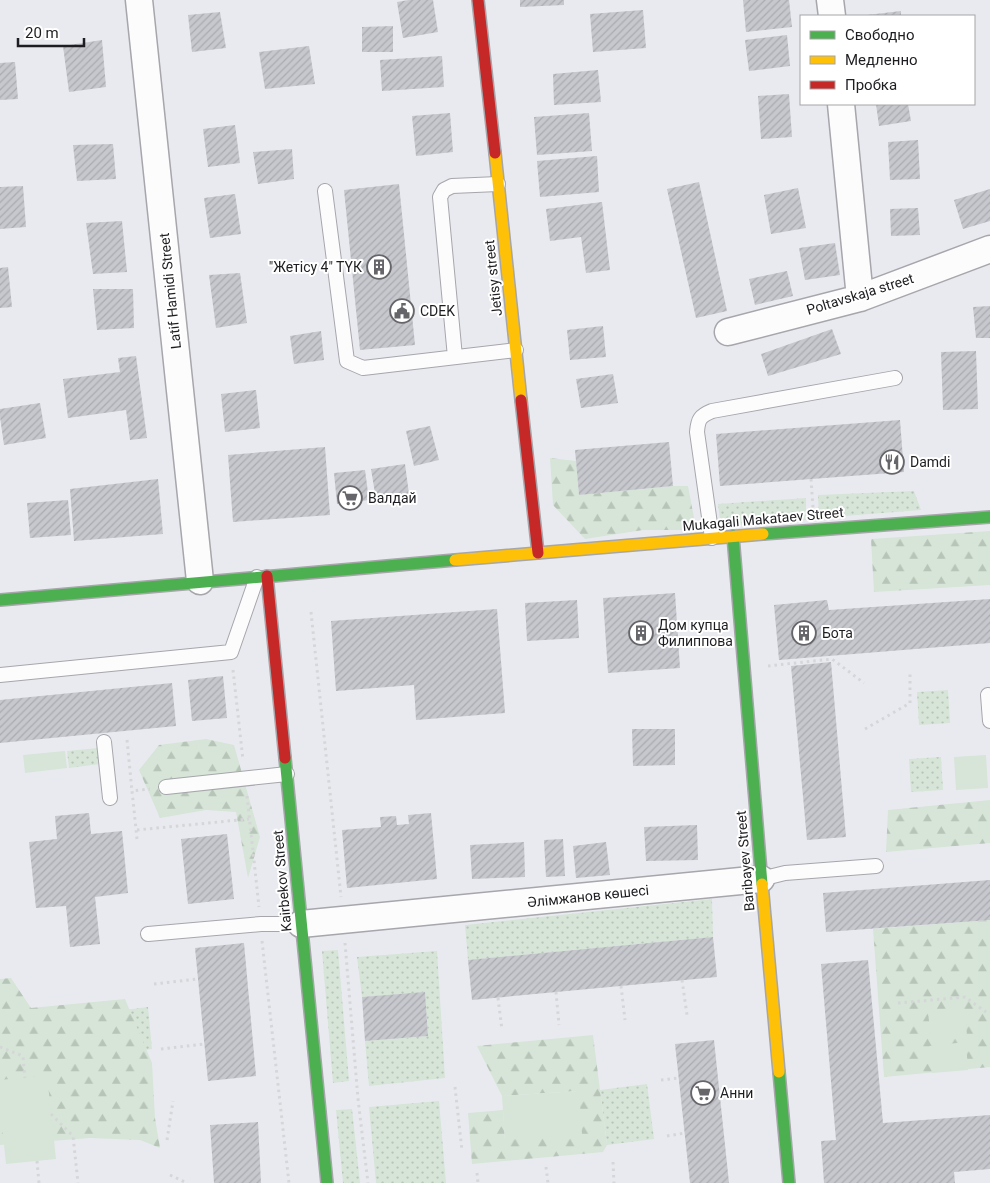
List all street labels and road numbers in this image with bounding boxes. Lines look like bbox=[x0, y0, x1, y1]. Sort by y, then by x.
street label: Latif Hamidi Street bbox=[156, 232, 184, 350]
street label: Jetisy street bbox=[481, 239, 505, 317]
street label: Poltavskaja street bbox=[804, 270, 916, 318]
street label: Mukagali Makataev Street bbox=[682, 504, 845, 534]
street label: Baribayev Street bbox=[733, 810, 757, 912]
street label: Kairbekov Street bbox=[270, 829, 294, 933]
street label: Әлімжанов көшесі bbox=[526, 882, 650, 910]

